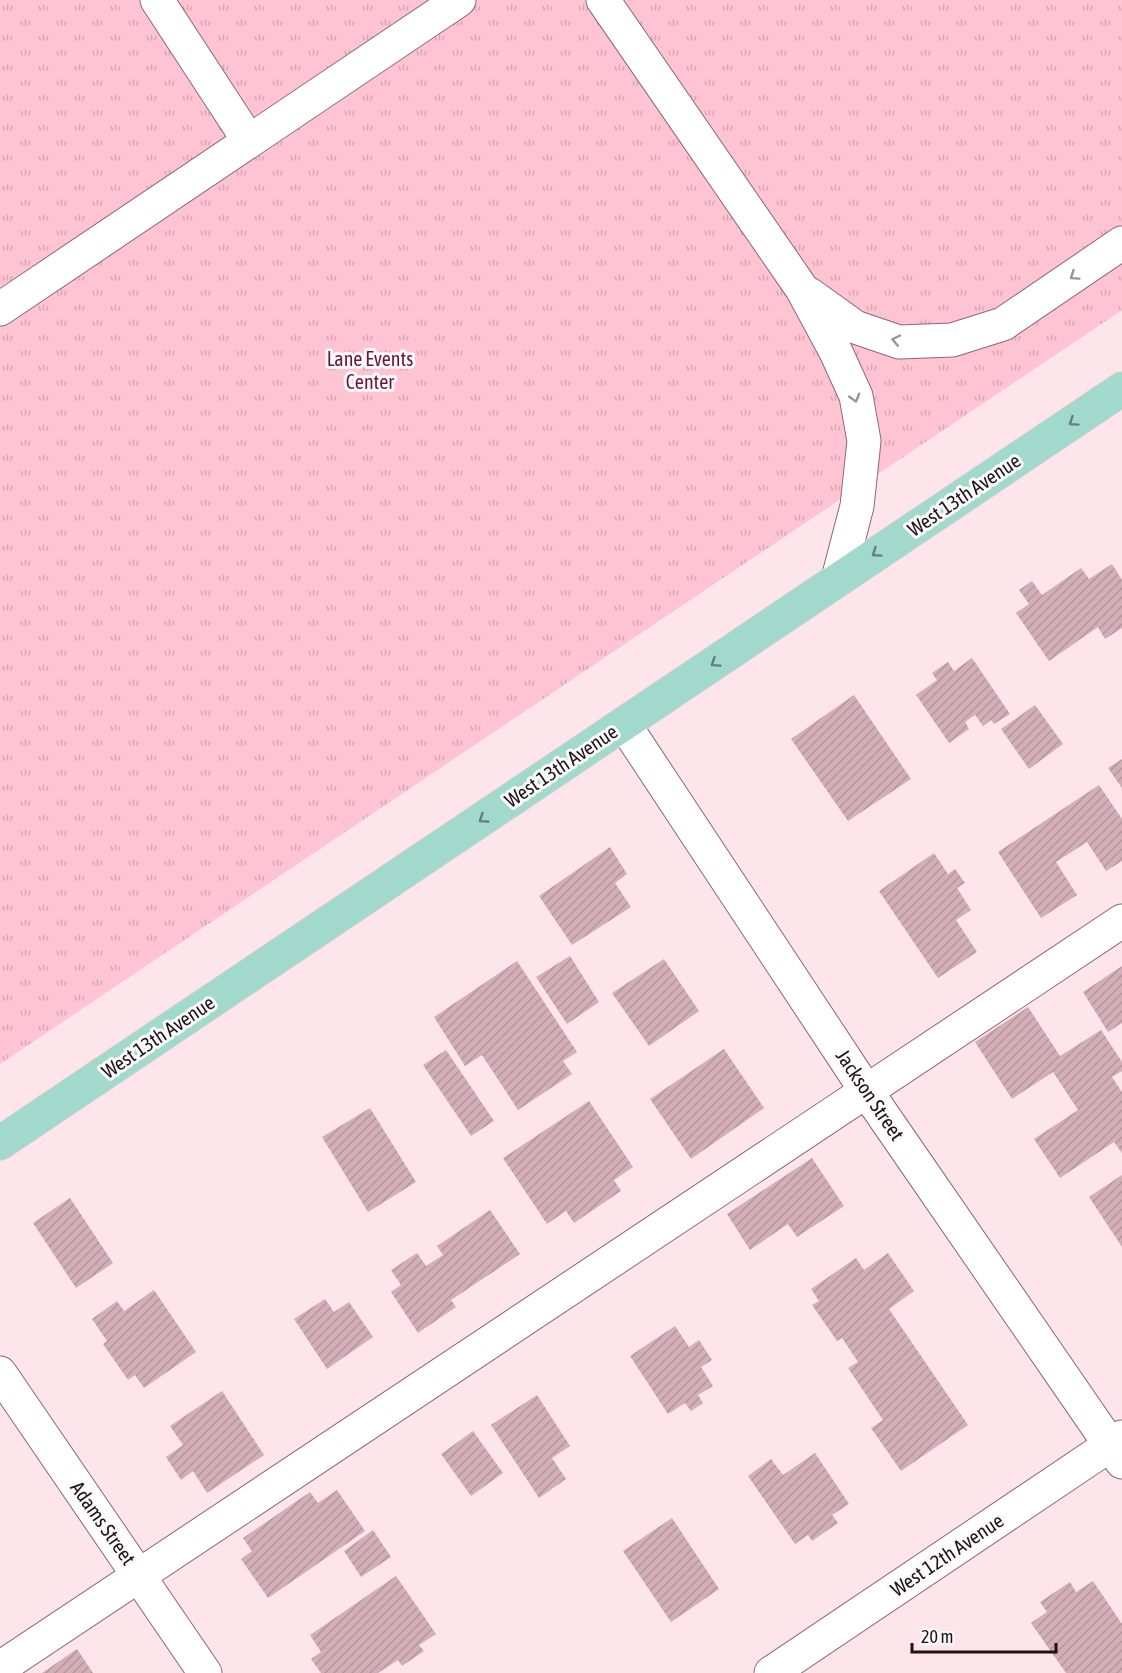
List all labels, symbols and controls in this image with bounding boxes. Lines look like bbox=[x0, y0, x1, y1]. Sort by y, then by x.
one-way arrow bbox=[1069, 269, 1080, 280]
one-way arrow bbox=[891, 334, 901, 347]
park label: Lane Events Center bbox=[327, 347, 413, 393]
one-way arrow bbox=[848, 392, 860, 403]
one-way arrow bbox=[1069, 415, 1080, 426]
street label: West 13th Avenue bbox=[903, 448, 1024, 541]
one-way arrow bbox=[872, 546, 883, 557]
one-way arrow bbox=[710, 655, 721, 666]
street label: West 13th Avenue bbox=[500, 719, 621, 812]
one-way arrow bbox=[479, 811, 490, 822]
street label: West 13th Avenue bbox=[97, 990, 218, 1083]
street label: Jackson Street bbox=[832, 1045, 909, 1145]
street label: Adams Street bbox=[66, 1477, 141, 1569]
street label: West 12th Avenue bbox=[886, 1508, 1007, 1601]
scale bar bbox=[912, 1616, 1056, 1654]
text: 20 m bbox=[921, 1626, 953, 1647]

